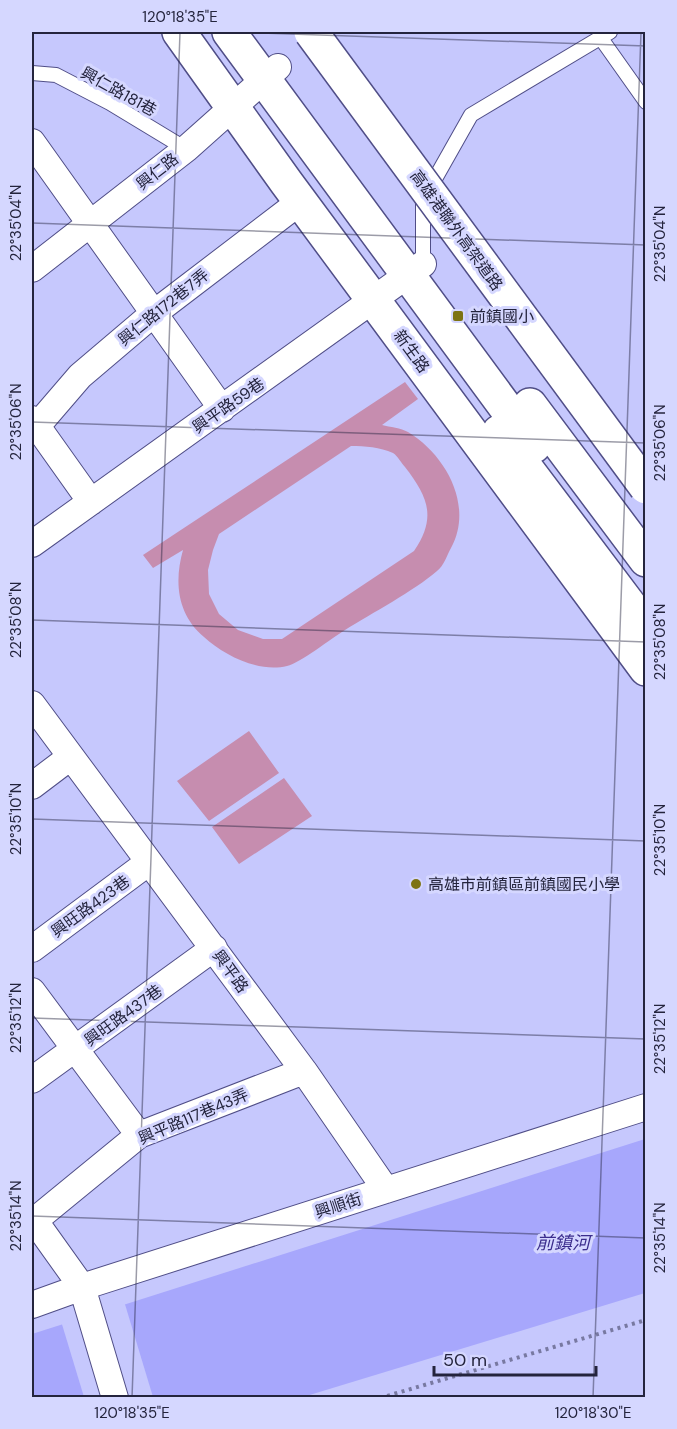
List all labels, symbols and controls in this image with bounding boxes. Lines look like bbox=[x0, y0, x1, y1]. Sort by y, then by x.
text: 120°18'35"E bbox=[142, 7, 218, 27]
street label: 興仁路181巷 bbox=[77, 62, 160, 121]
street label: 興仁路 bbox=[132, 148, 183, 194]
street label: 高雄港聯外高架道路 bbox=[406, 166, 507, 295]
text: 22°35'04"N bbox=[6, 185, 26, 261]
text: 22°35'04"N bbox=[650, 206, 670, 282]
street label: 興仁路172巷7弄 bbox=[114, 264, 213, 350]
place label: 前鎮國小 bbox=[470, 306, 534, 327]
marker: 前鎮國小 bbox=[451, 309, 465, 323]
street label: 新生路 bbox=[389, 326, 434, 377]
street label: 興平路59巷 bbox=[188, 373, 268, 438]
text: 22°35'06"N bbox=[6, 384, 26, 460]
text: 22°35'06"N bbox=[650, 405, 670, 481]
text: 22°35'08"N bbox=[6, 582, 26, 658]
text: 22°35'08"N bbox=[650, 604, 670, 680]
text: 22°35'10"N bbox=[6, 783, 26, 855]
text: 22°35'10"N bbox=[650, 804, 670, 876]
street label: 興旺路423巷 bbox=[47, 871, 134, 942]
place label: 高雄市前鎮區前鎮國民小學 bbox=[428, 874, 620, 895]
marker: 高雄市前鎮區前鎮國民小學 bbox=[409, 877, 423, 891]
street label: 興平路 bbox=[208, 946, 253, 997]
street label: 興旺路437巷 bbox=[80, 980, 166, 1051]
text: 22°35'12"N bbox=[6, 983, 26, 1053]
text: 22°35'12"N bbox=[650, 1004, 670, 1074]
street label: 興平路117巷43弄 bbox=[135, 1084, 251, 1149]
text: 22°35'14"N bbox=[6, 1180, 26, 1252]
street label: 興順街 bbox=[312, 1188, 364, 1223]
text: 22°35'14"N bbox=[650, 1202, 670, 1274]
water label: 前鎮河 bbox=[536, 1231, 593, 1255]
scale bar bbox=[434, 1339, 596, 1377]
text: 50 m bbox=[443, 1348, 487, 1372]
text: 120°18'35"E bbox=[94, 1403, 170, 1423]
text: 120°18'30"E bbox=[555, 1403, 631, 1423]

